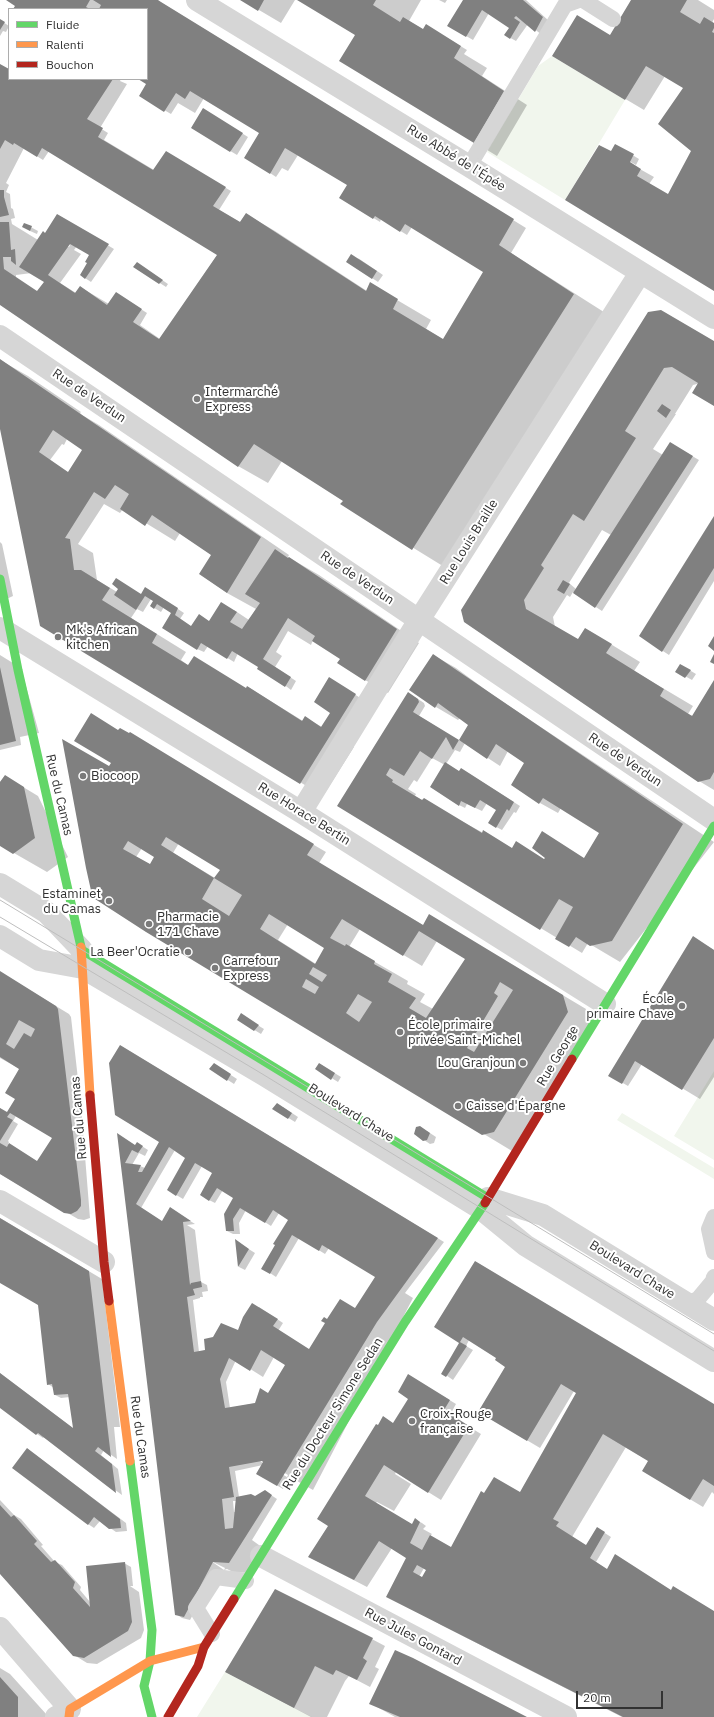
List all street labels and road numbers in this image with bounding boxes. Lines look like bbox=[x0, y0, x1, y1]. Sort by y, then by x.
street label: Rue Abbé de l'Épée bbox=[404, 121, 508, 195]
street label: Rue de Verdun bbox=[49, 366, 129, 426]
street label: Rue Louis Braille bbox=[437, 497, 501, 587]
street label: Rue de Verdun bbox=[317, 548, 397, 608]
street label: Rue de Verdun bbox=[585, 730, 665, 790]
street label: Rue du Camas bbox=[42, 753, 76, 837]
street label: Rue Horace Bertin bbox=[255, 779, 353, 849]
street label: Rue George bbox=[534, 1023, 582, 1089]
street label: Rue du Camas bbox=[68, 1076, 90, 1160]
street label: Boulevard Chave bbox=[305, 1080, 397, 1146]
street label: Boulevard Chave bbox=[586, 1237, 678, 1303]
street label: Rue du Docteur Simone Sedan bbox=[280, 1335, 386, 1493]
street label: Rue du Camas bbox=[126, 1395, 154, 1479]
street label: Rue Jules Gontard bbox=[362, 1605, 464, 1669]

